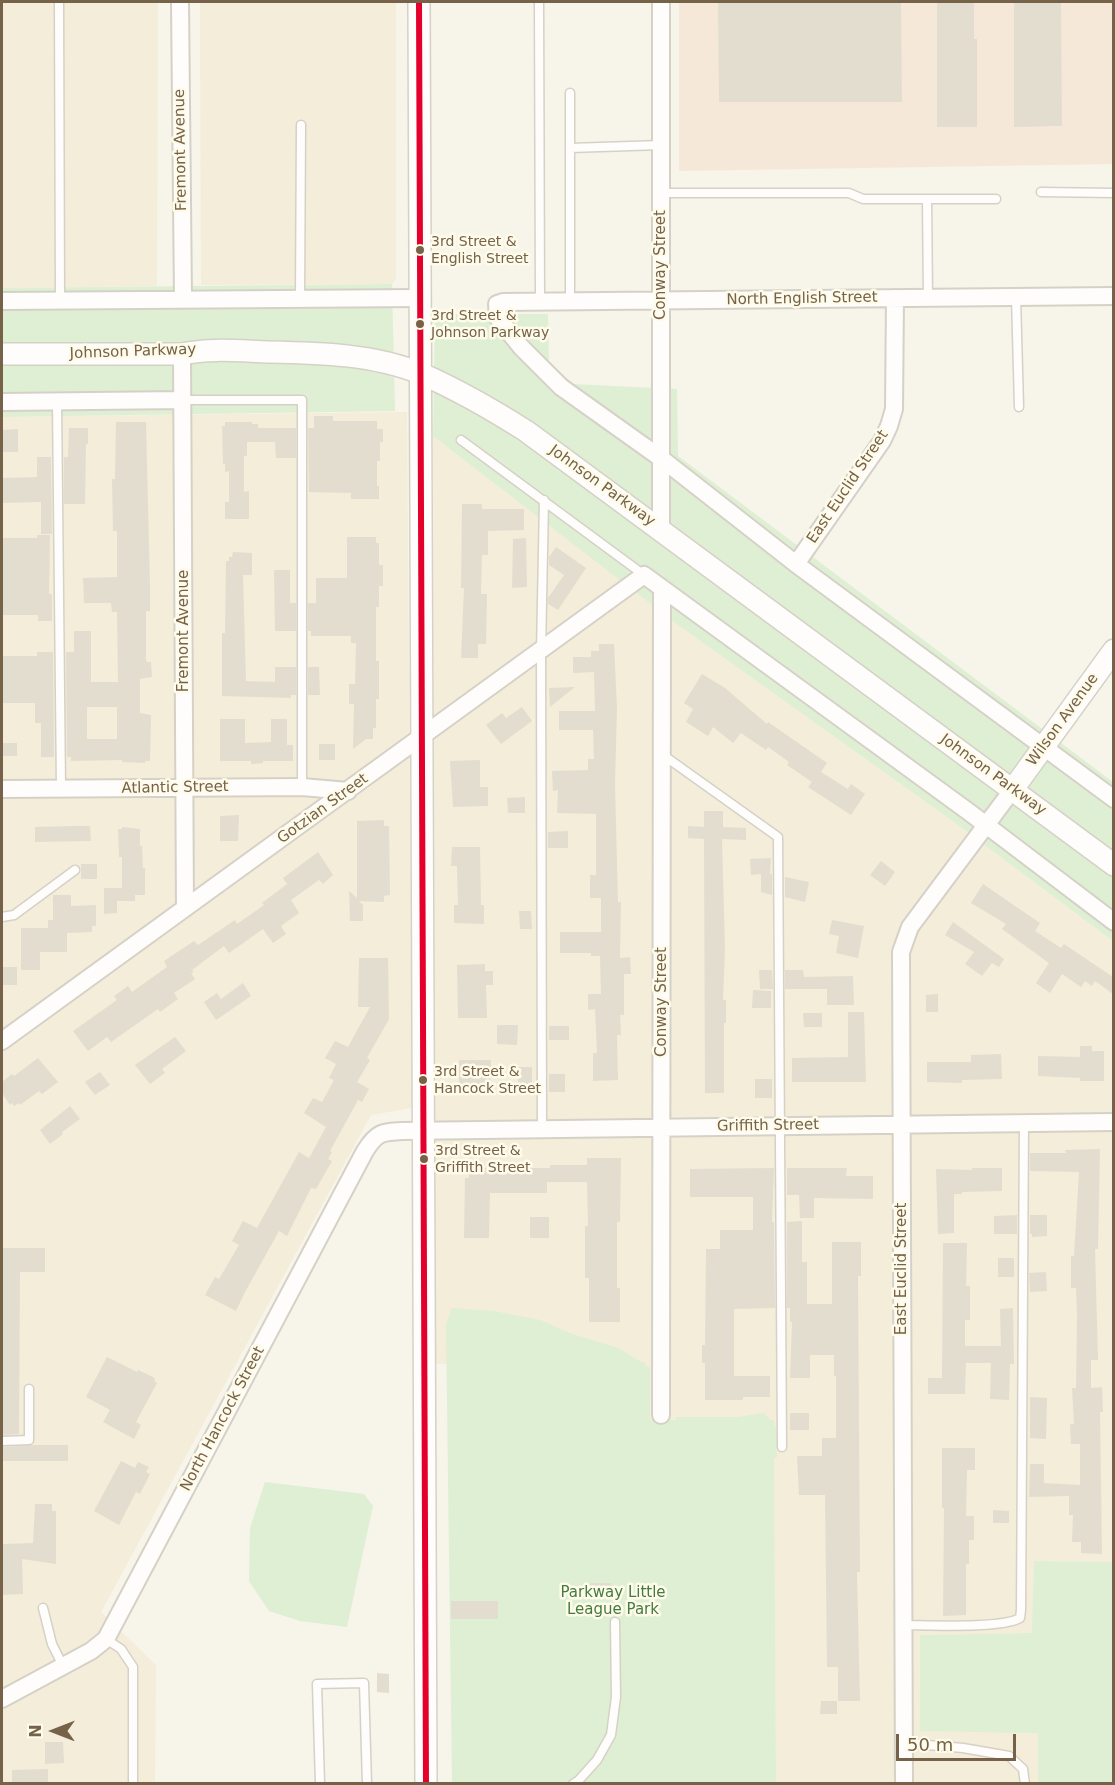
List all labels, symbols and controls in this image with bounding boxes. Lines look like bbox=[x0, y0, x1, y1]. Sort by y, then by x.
street label: Fremont Avenue bbox=[171, 89, 191, 211]
street label: Conway Street bbox=[652, 210, 670, 320]
place label: 3rd Street & English Street bbox=[431, 234, 529, 266]
marker: 3rd Street & English Street bbox=[414, 244, 426, 256]
street label: North English Street bbox=[726, 289, 878, 309]
place label: 3rd Street & Johnson Parkway bbox=[431, 308, 549, 340]
marker: 3rd Street & Johnson Parkway bbox=[414, 318, 426, 330]
street label: Johnson Parkway bbox=[69, 341, 197, 363]
street label: East Euclid Street bbox=[803, 427, 893, 547]
street label: Johnson Parkway bbox=[545, 442, 659, 530]
street label: Fremont Avenue bbox=[175, 570, 193, 692]
street label: Wilson Avenue bbox=[1023, 670, 1103, 770]
street label: Johnson Parkway bbox=[936, 731, 1050, 819]
street label: Gotzian Street bbox=[274, 770, 372, 848]
street label: Atlantic Street bbox=[121, 778, 229, 798]
street label: Conway Street bbox=[653, 947, 671, 1057]
place label: 3rd Street & Hancock Street bbox=[434, 1064, 541, 1096]
marker: 3rd Street & Hancock Street bbox=[417, 1074, 429, 1086]
street label: Griffith Street bbox=[717, 1116, 819, 1136]
place label: 3rd Street & Griffith Street bbox=[435, 1143, 530, 1176]
marker: 3rd Street & Griffith Street bbox=[418, 1153, 430, 1165]
street label: East Euclid Street bbox=[893, 1203, 911, 1335]
street label: North Hancock Street bbox=[177, 1344, 269, 1494]
park label: Parkway Little League Park bbox=[560, 1584, 666, 1619]
north arrow bbox=[24, 1701, 84, 1761]
scale bar bbox=[899, 1722, 1019, 1760]
text: N bbox=[26, 1724, 45, 1738]
text: 50 m bbox=[907, 1734, 953, 1755]

